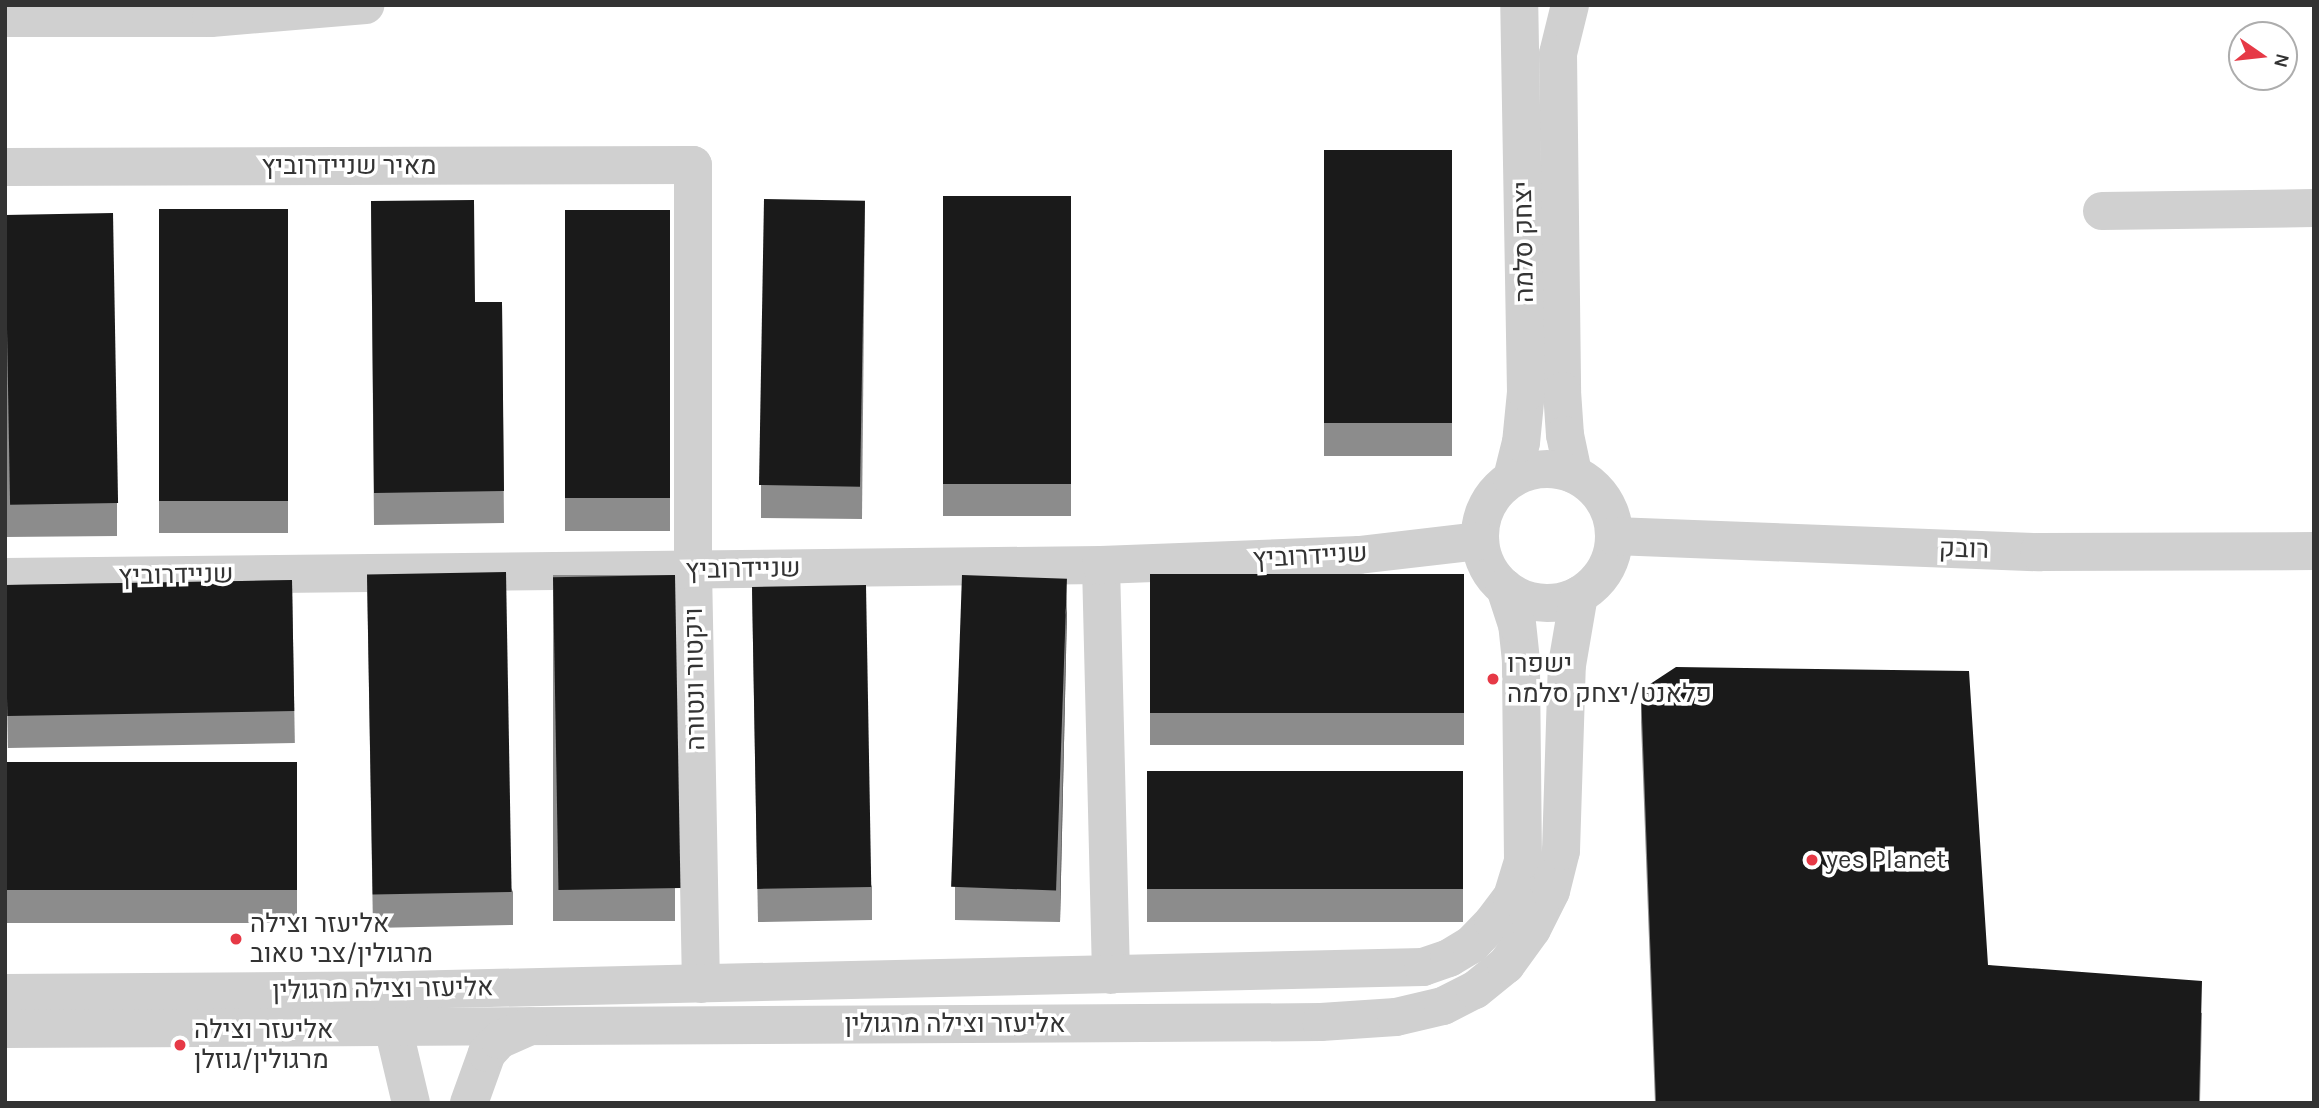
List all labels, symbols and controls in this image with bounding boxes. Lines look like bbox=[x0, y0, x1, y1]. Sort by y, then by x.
north arrow bbox=[2228, 21, 2298, 91]
text: N bbox=[2269, 51, 2294, 70]
street label: מאיר שניידרוביץ bbox=[261, 150, 437, 182]
street label: יצחק סלמה bbox=[1507, 181, 1541, 303]
street label: רובק bbox=[1938, 533, 1990, 565]
street label: שניידרוביץ bbox=[1252, 537, 1368, 575]
street label: שניידרוביץ bbox=[685, 552, 801, 586]
street label: שניידרוביץ bbox=[118, 558, 234, 592]
street label: ויקטור ונטורה bbox=[678, 607, 712, 751]
place label: ישפרו פלאנט/יצחק סלמה bbox=[1507, 648, 1712, 710]
marker: ישפרו פלאנט/יצחק סלמה bbox=[1485, 671, 1501, 687]
place label: yes Planet bbox=[1826, 844, 1946, 876]
marker: yes Planet bbox=[1804, 852, 1820, 868]
place label: אליעזר וצילה מרגולין/צבי טאוב bbox=[250, 908, 433, 970]
marker: אליעזר וצילה מרגולין/צבי טאוב bbox=[228, 931, 244, 947]
street label: אליעזר וצילה מרגולין bbox=[272, 971, 494, 1007]
street label: אליעזר וצילה מרגולין bbox=[844, 1008, 1066, 1040]
place label: אליעזר וצילה מרגולין/גוזלן bbox=[194, 1014, 333, 1076]
marker: אליעזר וצילה מרגולין/גוזלן bbox=[172, 1037, 188, 1053]

